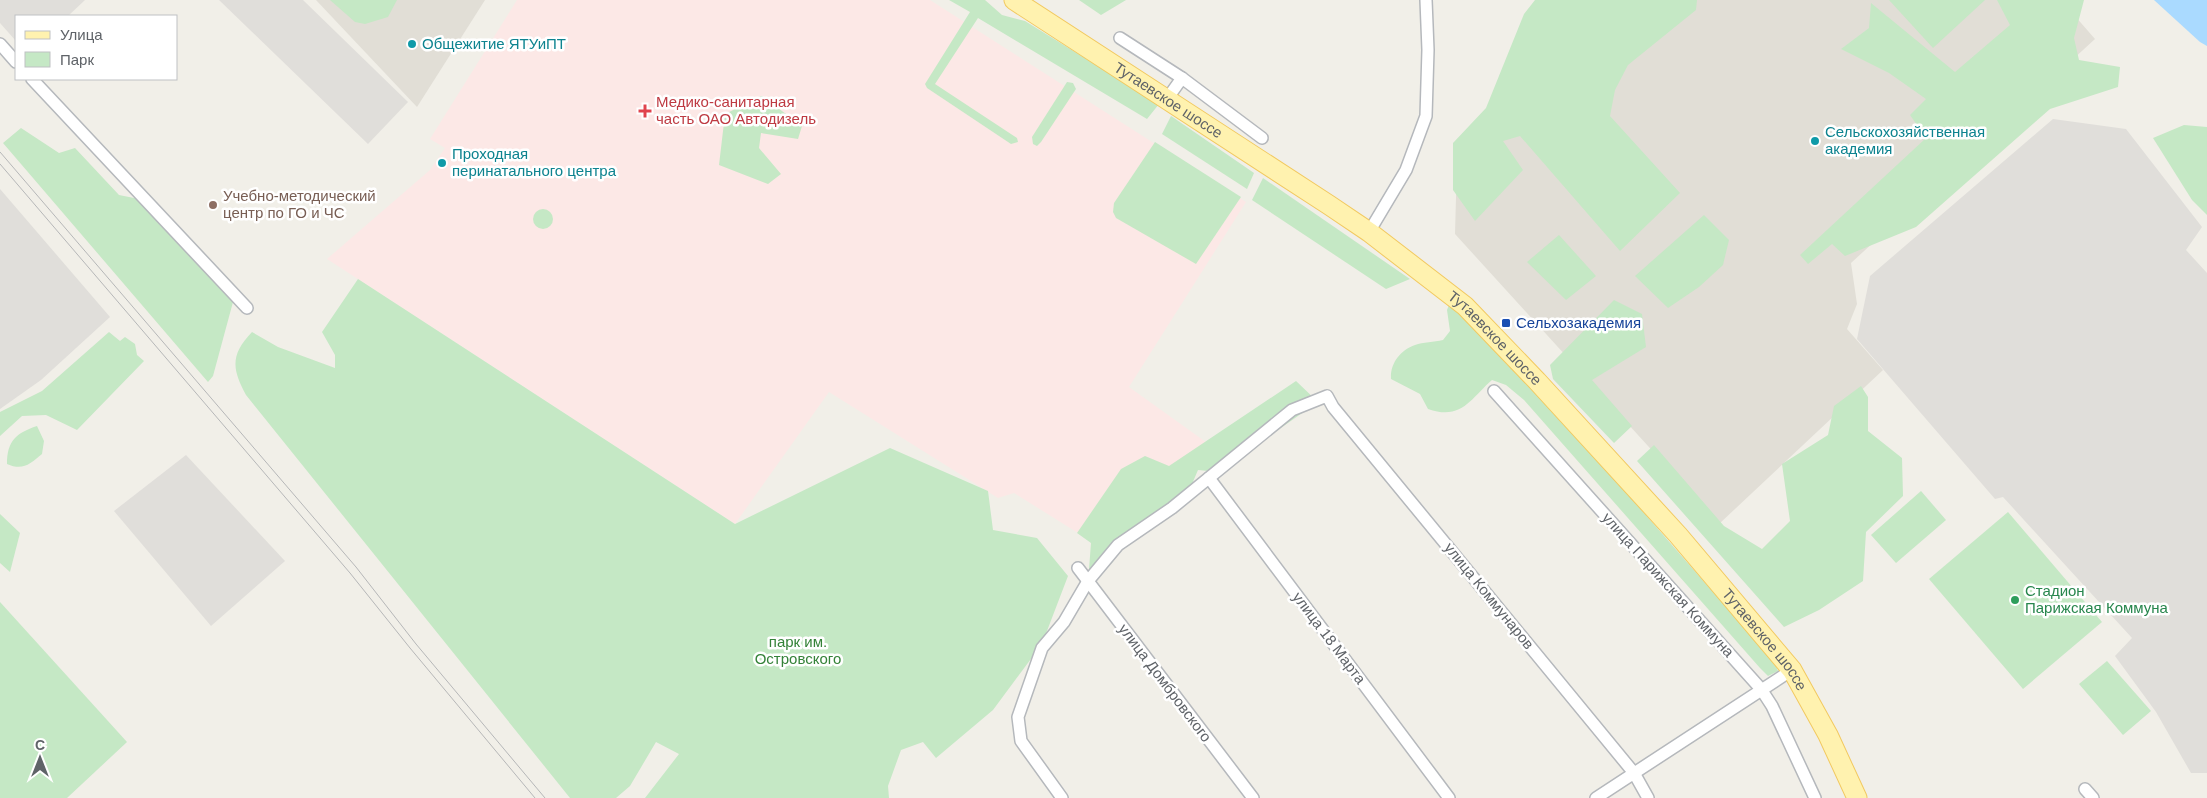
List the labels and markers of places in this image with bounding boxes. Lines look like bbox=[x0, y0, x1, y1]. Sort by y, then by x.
place label: Общежитие ЯТУиПТ bbox=[422, 35, 566, 52]
marker: Общежитие ЯТУиПТ bbox=[406, 38, 418, 50]
place label: Медико-санитарная часть ОАО Автодизель bbox=[656, 93, 816, 127]
marker: Медико-санитарная часть ОАО Автодизель bbox=[638, 104, 652, 118]
place label: Сельскохозяйственная академия bbox=[1825, 123, 1985, 157]
marker: Сельскохозяйственная академия bbox=[1809, 135, 1821, 147]
place label: Проходная перинатального центра bbox=[452, 145, 617, 179]
marker: Проходная перинатального центра bbox=[436, 157, 448, 169]
place label: Учебно-методический центр по ГО и ЧС bbox=[223, 187, 376, 221]
marker: Учебно-методический центр по ГО и ЧС bbox=[207, 199, 219, 211]
place label: Сельхозакадемия bbox=[1516, 314, 1641, 331]
marker: Сельхозакадемия bbox=[1500, 317, 1512, 329]
place label: Стадион Парижская Коммуна bbox=[2025, 582, 2169, 616]
marker: Стадион Парижская Коммуна bbox=[2009, 594, 2021, 606]

